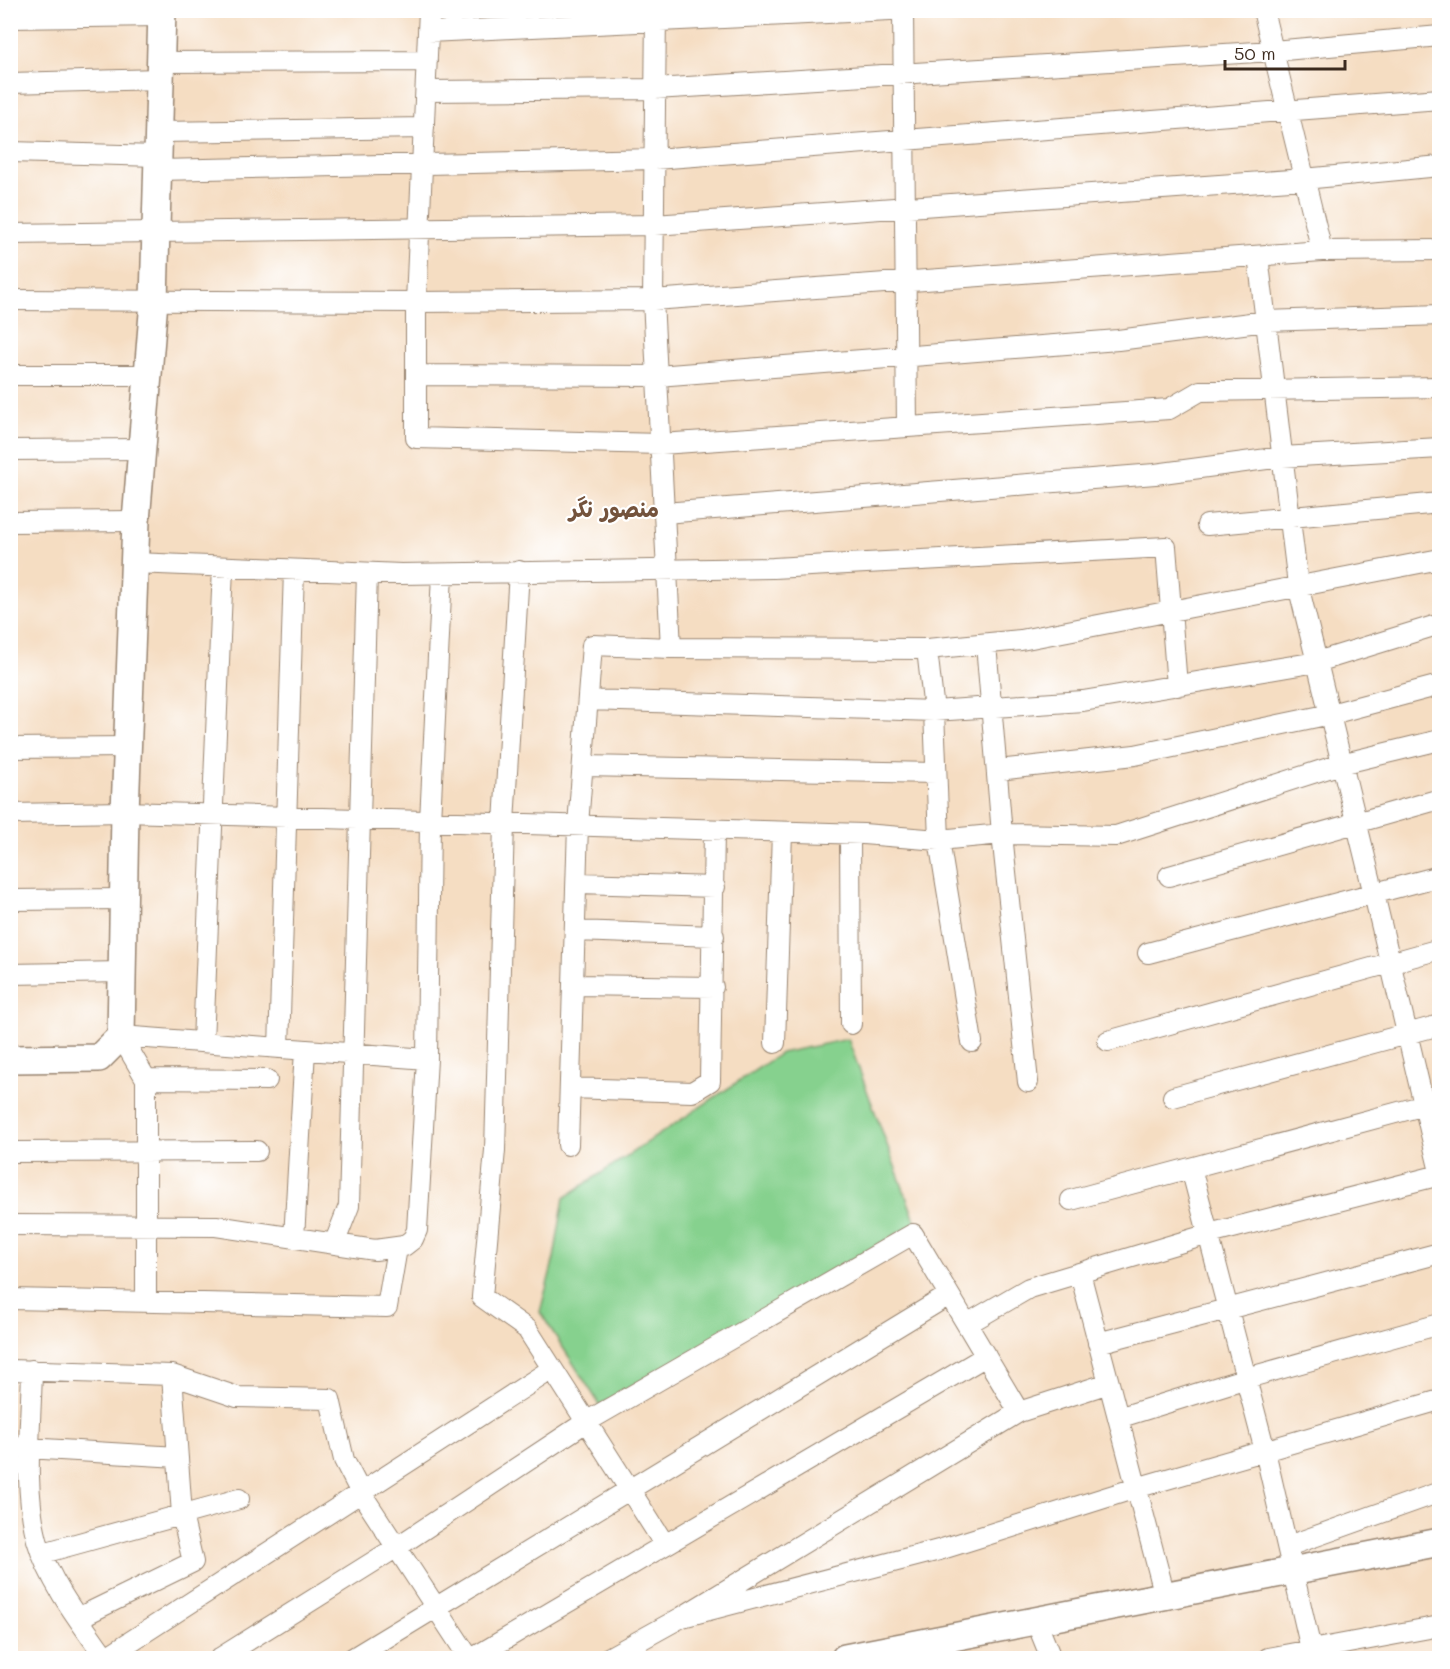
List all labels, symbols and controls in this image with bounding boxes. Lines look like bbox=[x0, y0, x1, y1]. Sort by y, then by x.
scale bar bbox=[1225, 33, 1345, 71]
text: 50 m bbox=[1234, 41, 1276, 65]
district label: منصور نگر bbox=[567, 494, 659, 523]

